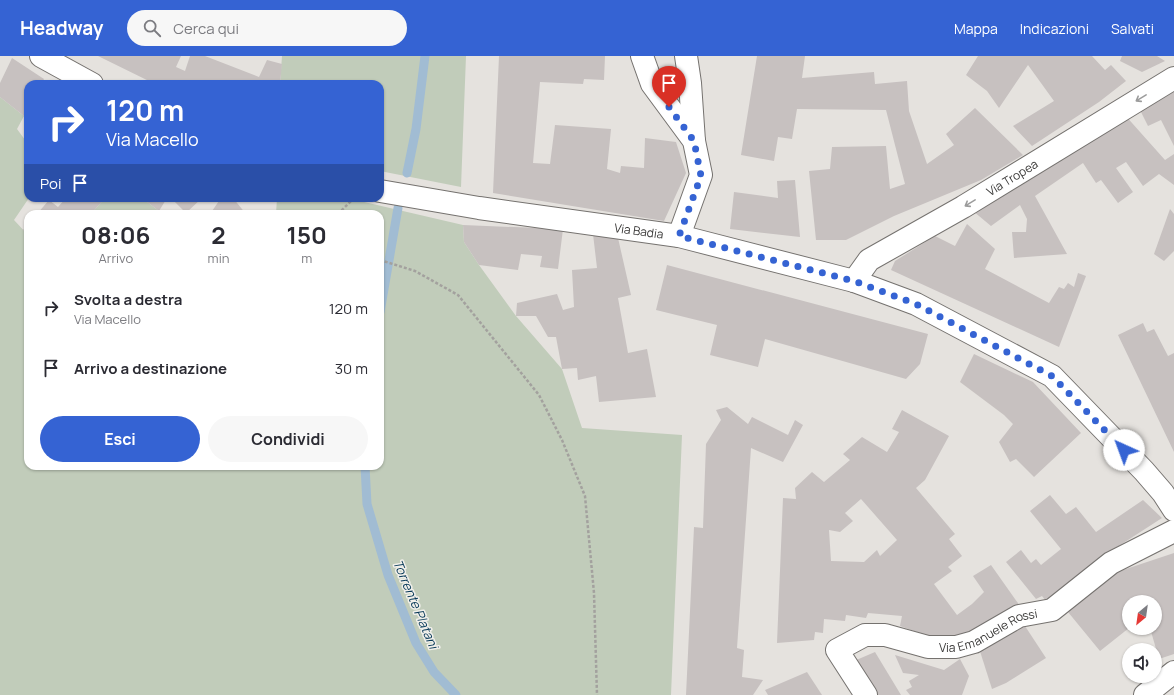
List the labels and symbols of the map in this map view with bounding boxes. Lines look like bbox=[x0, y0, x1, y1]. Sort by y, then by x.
pin bbox=[652, 66, 686, 107]
one-way arrow bbox=[1135, 95, 1147, 103]
street label: Via Tropea bbox=[983, 155, 1041, 199]
one-way arrow bbox=[964, 199, 976, 207]
street label: Via Badia bbox=[613, 219, 665, 242]
position arrow bbox=[1103, 429, 1145, 471]
water label: Torrente Platani bbox=[389, 557, 444, 653]
north arrow bbox=[1122, 595, 1162, 635]
street label: Via Emanuele Rossi bbox=[939, 604, 1039, 656]

